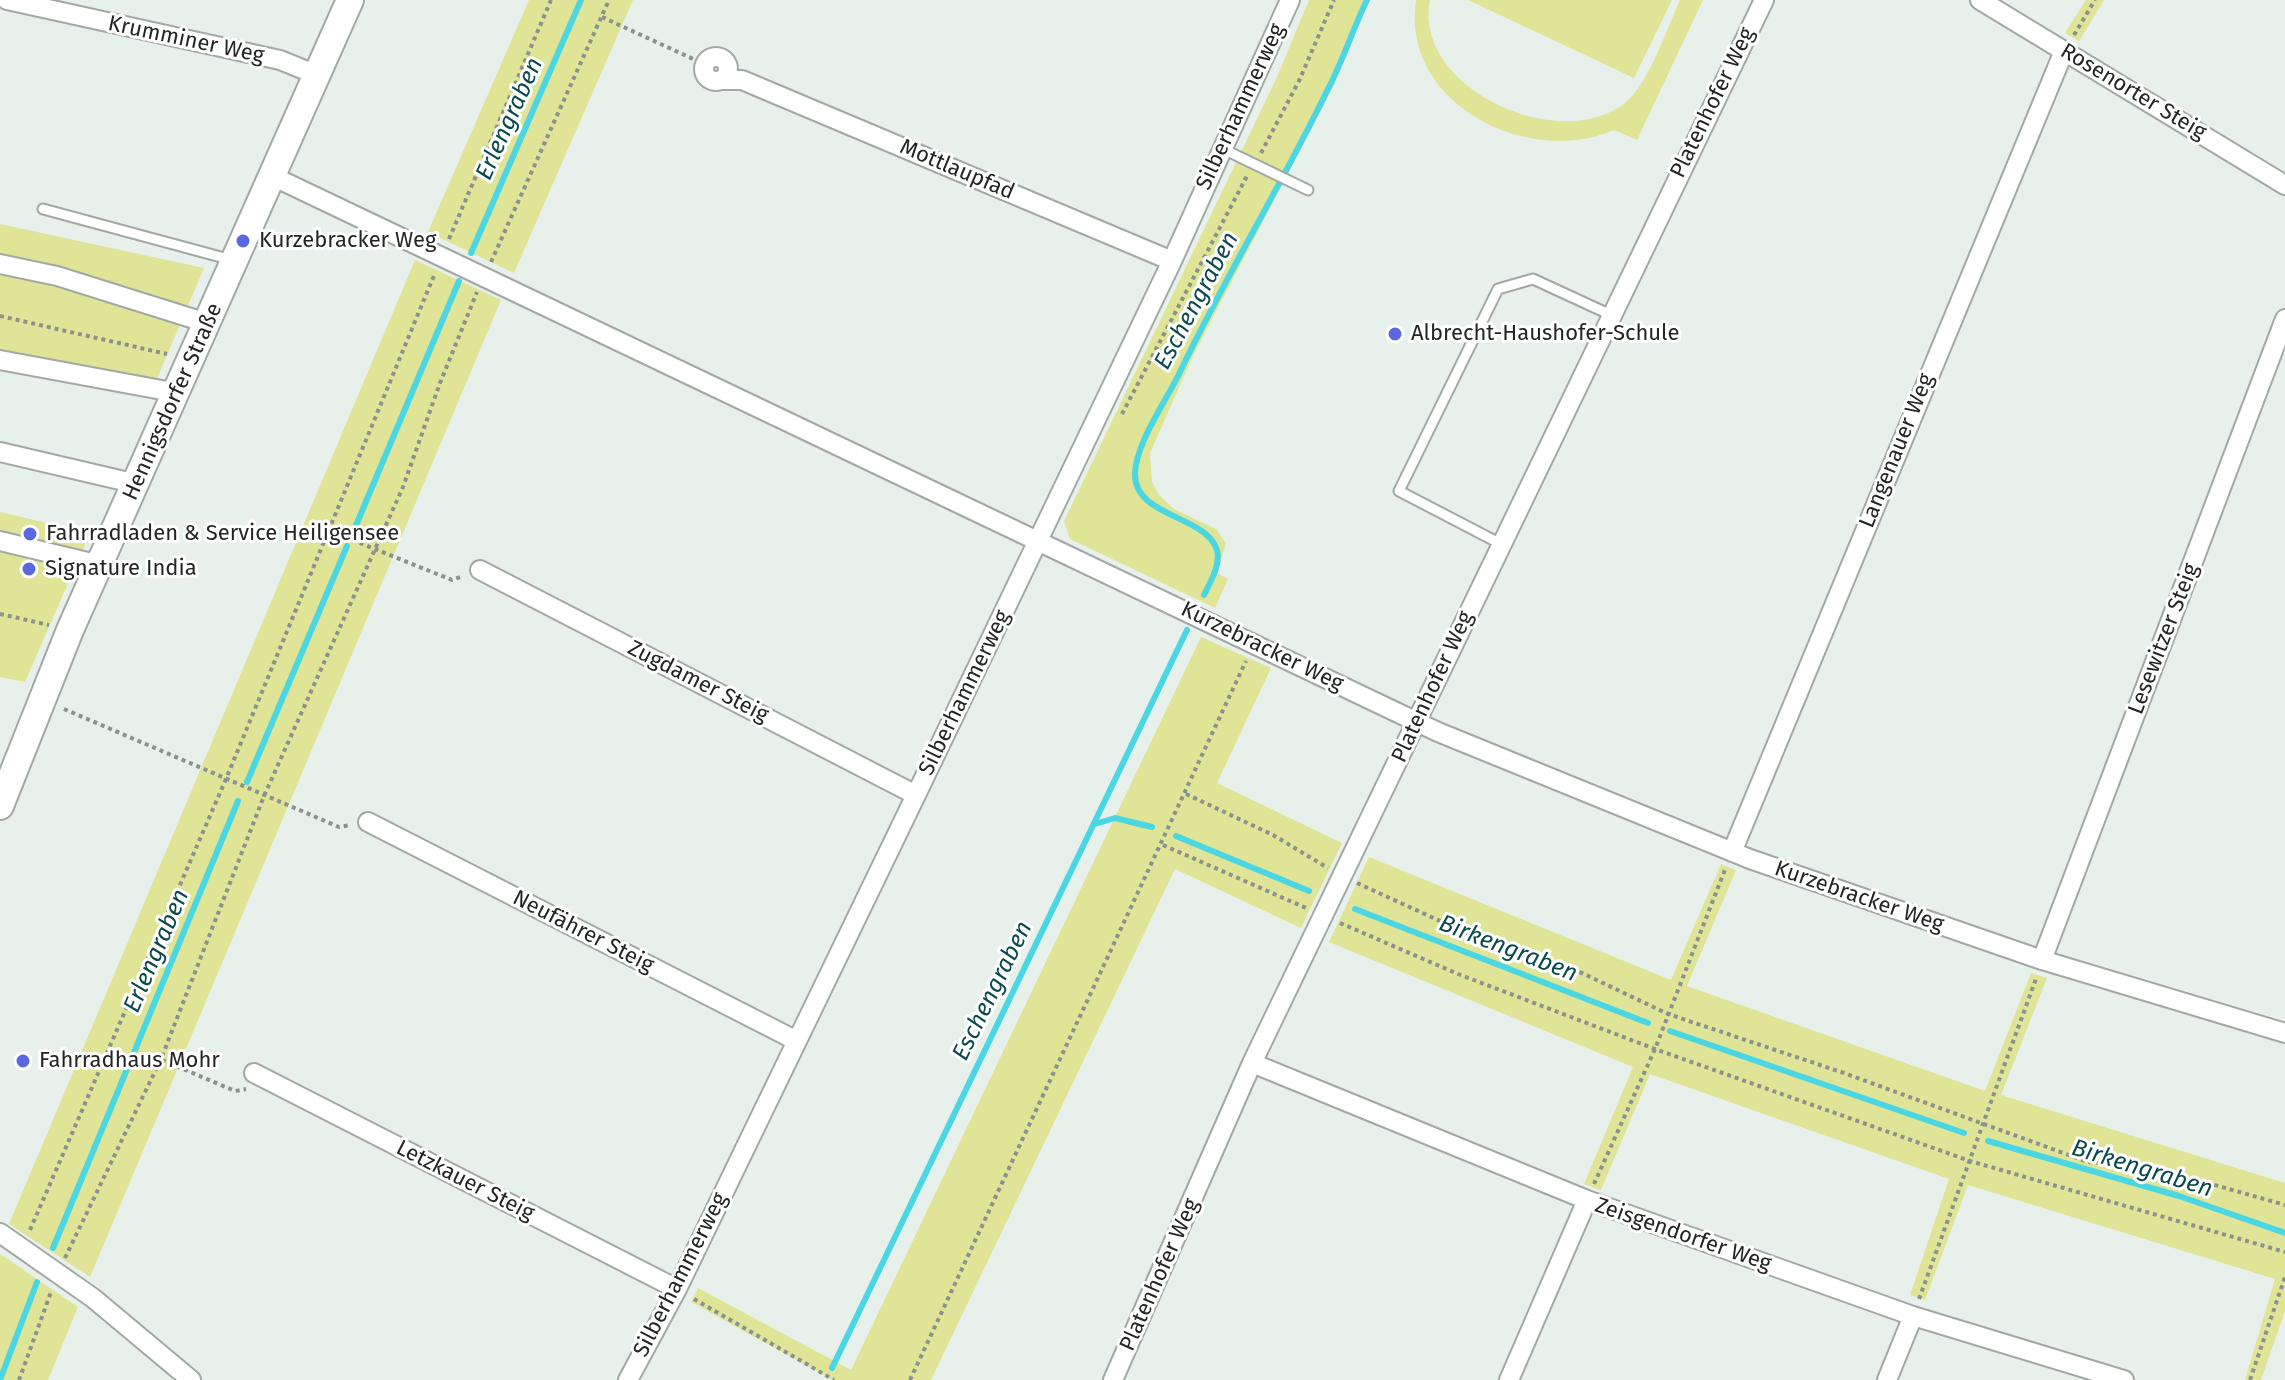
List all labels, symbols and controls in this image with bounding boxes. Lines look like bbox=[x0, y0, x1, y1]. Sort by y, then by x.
street label: Krumminer Weg bbox=[106, 11, 266, 69]
street label: Silberhammerweg bbox=[1191, 20, 1291, 194]
street label: Platenhofer Weg bbox=[1665, 24, 1761, 182]
street label: Rosenorter Steig bbox=[2055, 38, 2211, 146]
water label: Erlengraben bbox=[470, 53, 550, 185]
street label: Mottlaupfad bbox=[896, 134, 1018, 206]
water label: Eschengraben bbox=[1149, 227, 1245, 375]
place label: Kurzebracker Weg bbox=[259, 228, 436, 254]
marker: Kurzebracker Weg bbox=[234, 232, 252, 250]
street label: Hennigsdorfer Straße bbox=[118, 299, 228, 505]
place label: Albrecht-Haushofer-Schule bbox=[1411, 321, 1679, 347]
marker: Albrecht-Haushofer-Schule bbox=[1386, 325, 1404, 343]
street label: Langenauer Weg bbox=[1854, 370, 1940, 532]
place label: Fahrradladen & Service Heiligensee bbox=[46, 521, 399, 547]
marker: Fahrradladen & Service Heiligensee bbox=[21, 525, 39, 543]
place label: Signature India bbox=[45, 556, 197, 582]
marker: Signature India bbox=[20, 560, 38, 578]
street label: Lesewitzer Steig bbox=[2123, 560, 2205, 718]
street label: Kurzebracker Weg bbox=[1177, 596, 1347, 698]
street label: Silberhammerweg bbox=[914, 606, 1016, 780]
street label: Platenhofer Weg bbox=[1386, 607, 1480, 767]
street label: Zugdamer Steig bbox=[623, 635, 773, 729]
street label: Kurzebracker Weg bbox=[1771, 856, 1947, 938]
water label: Erlengraben bbox=[118, 885, 196, 1017]
street label: Neufährer Steig bbox=[508, 885, 658, 979]
water label: Birkengraben bbox=[1435, 909, 1581, 989]
water label: Eschengraben bbox=[947, 917, 1039, 1065]
place label: Fahrradhaus Mohr bbox=[39, 1048, 220, 1074]
marker: Fahrradhaus Mohr bbox=[14, 1052, 32, 1070]
water label: Birkengraben bbox=[2068, 1134, 2216, 1204]
street label: Letzkauer Steig bbox=[392, 1135, 538, 1227]
street label: Silberhammerweg bbox=[628, 1189, 734, 1361]
street label: Zeisgendorfer Weg bbox=[1591, 1192, 1775, 1278]
street label: Platenhofer Weg bbox=[1115, 1195, 1205, 1355]

